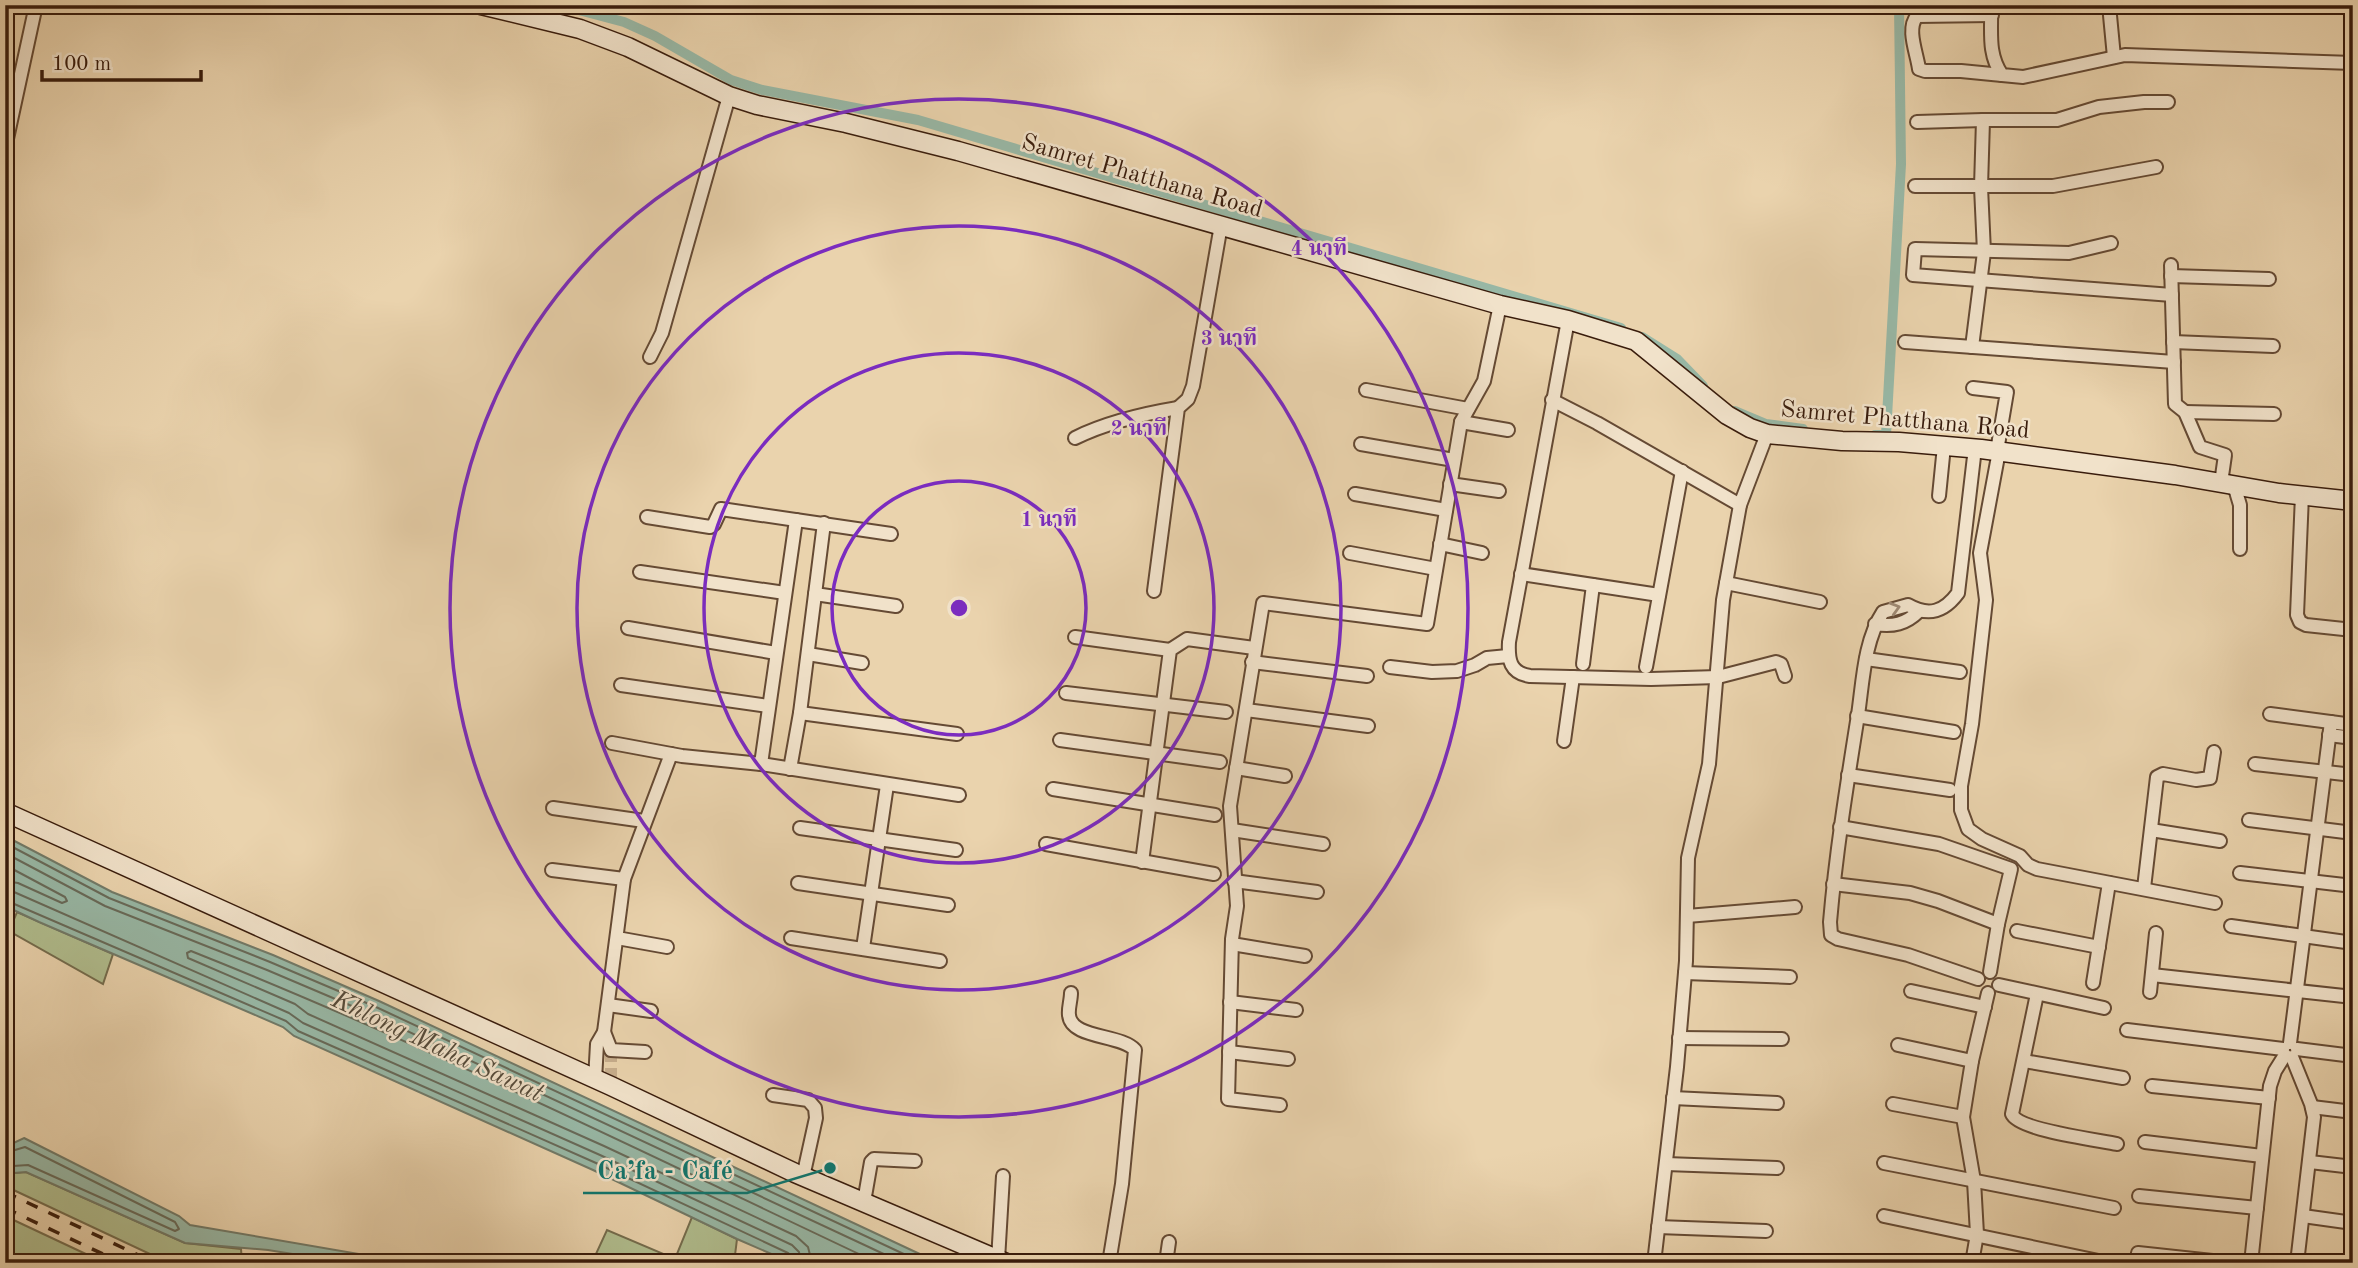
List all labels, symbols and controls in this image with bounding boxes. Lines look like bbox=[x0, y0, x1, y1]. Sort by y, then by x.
scale bar bbox=[42, 38, 201, 82]
text: 100 m bbox=[52, 54, 111, 75]
street label: Samret Phatthana Road bbox=[1019, 131, 1265, 223]
text: 4 นาที bbox=[1291, 236, 1347, 260]
text: 3 นาที bbox=[1201, 326, 1257, 350]
street label: Samret Phatthana Road bbox=[1780, 398, 2030, 444]
text: 2 นาที bbox=[1111, 416, 1167, 440]
text: 1 นาที bbox=[1021, 507, 1077, 531]
centre of rings bbox=[947, 596, 971, 620]
one-way arrow bbox=[1888, 602, 1900, 617]
water label: Khlong Maha Sawat bbox=[326, 986, 547, 1108]
callout: Ca’fa - Café bbox=[583, 1146, 747, 1193]
text: Ca’fa - Café bbox=[597, 1159, 733, 1185]

